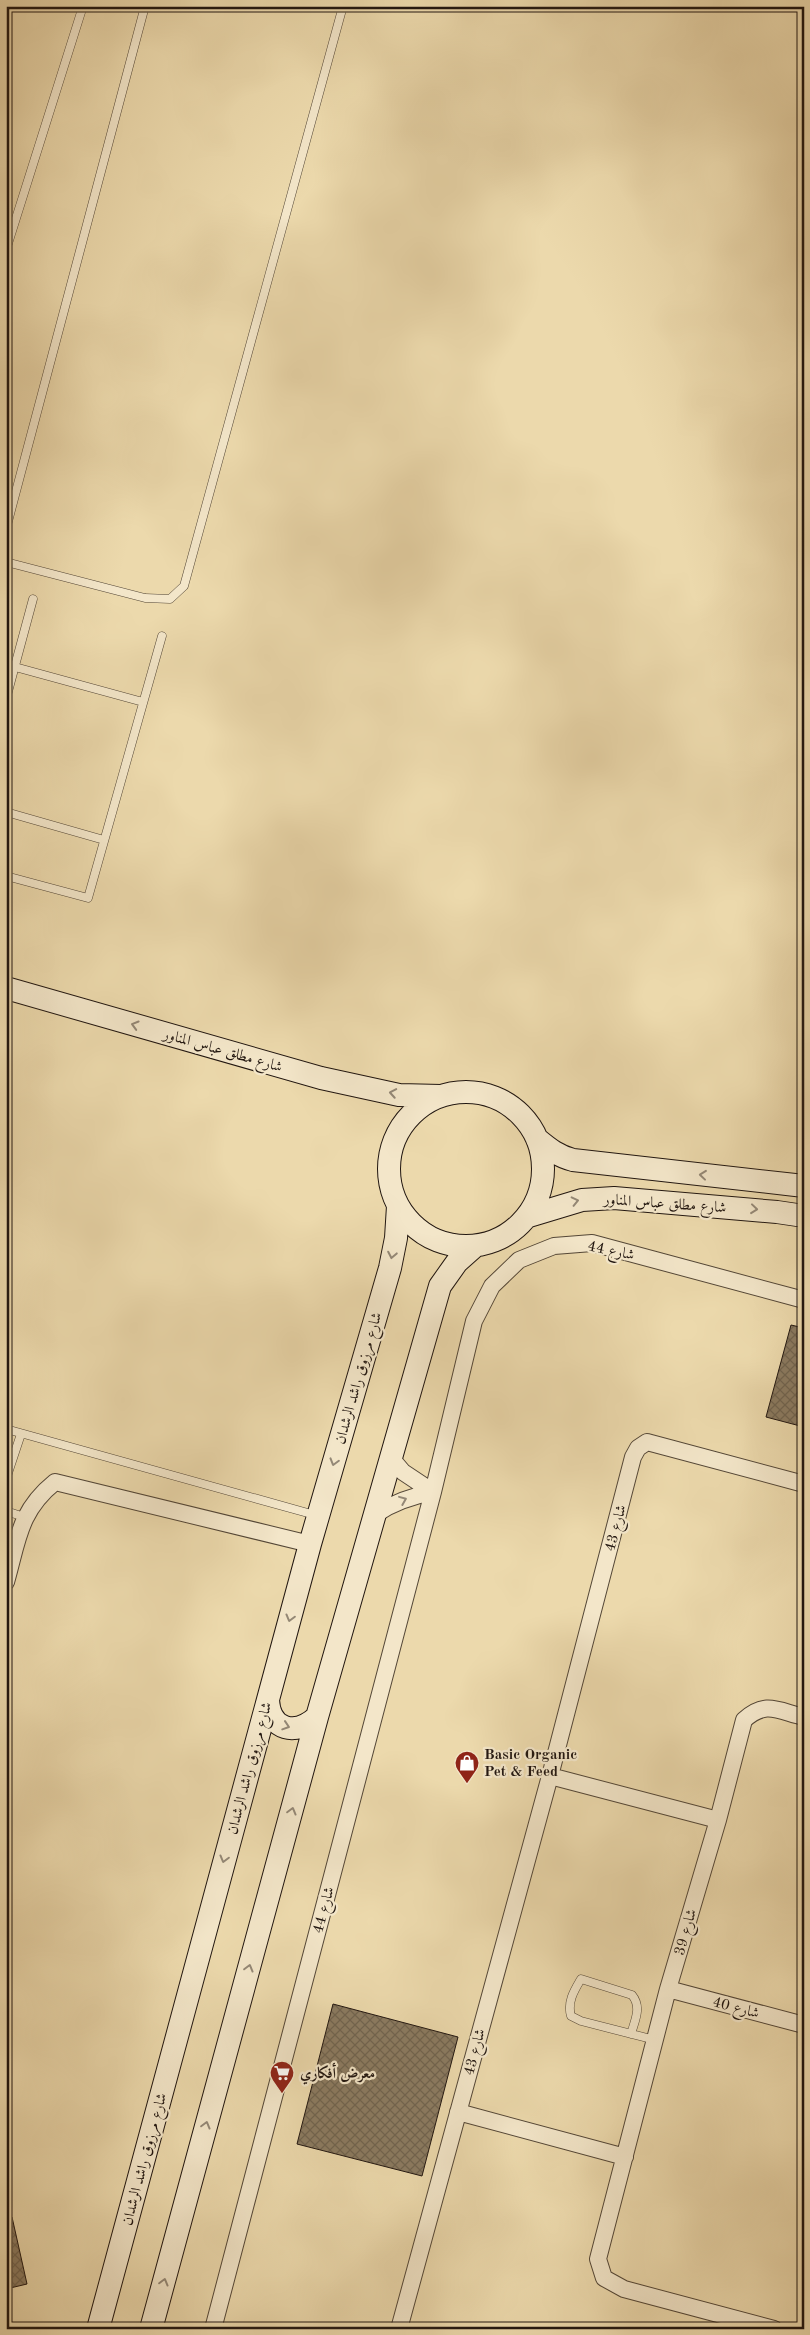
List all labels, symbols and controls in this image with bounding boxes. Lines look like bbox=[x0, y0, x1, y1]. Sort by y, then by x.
one-way arrow bbox=[131, 1020, 140, 1030]
street label: شارع مطلق عباس المناور bbox=[158, 1027, 284, 1079]
one-way arrow bbox=[389, 1089, 398, 1099]
one-way arrow bbox=[699, 1170, 707, 1181]
street label: شارع مطلق عباس المناور bbox=[601, 1193, 727, 1220]
one-way arrow bbox=[571, 1196, 579, 1207]
one-way arrow bbox=[750, 1204, 758, 1215]
street label: شارع 44 bbox=[585, 1239, 636, 1268]
one-way arrow bbox=[388, 1250, 398, 1259]
street label: شارع مرزوق راشد الرشدان bbox=[332, 1311, 389, 1447]
one-way arrow bbox=[329, 1457, 339, 1465]
one-way arrow bbox=[398, 1495, 407, 1506]
street label: شارع 43 bbox=[603, 1503, 634, 1554]
one-way arrow bbox=[285, 1613, 295, 1622]
street label: شارع مرزوق راشد الرشدان bbox=[225, 1700, 279, 1837]
one-way arrow bbox=[281, 1720, 290, 1730]
place label: Basic Organic Pet & Feed bbox=[484, 1748, 577, 1780]
shop icon: Basic Organic Pet & Feed bbox=[454, 1750, 480, 1784]
one-way arrow bbox=[286, 1808, 296, 1816]
one-way arrow bbox=[220, 1855, 230, 1863]
street label: شارع 44 bbox=[311, 1885, 342, 1936]
street label: شارع 39 bbox=[673, 1907, 704, 1958]
one-way arrow bbox=[243, 1964, 254, 1973]
street label: شارع 40 bbox=[710, 1995, 761, 2026]
street label: شارع 43 bbox=[462, 2027, 493, 2078]
supermarket icon: معرض أفكاري bbox=[269, 2060, 295, 2094]
place label: معرض أفكاري bbox=[300, 2062, 375, 2085]
street label: شارع مرزوق راشد الرشدان bbox=[120, 2091, 174, 2228]
one-way arrow bbox=[201, 2121, 211, 2129]
one-way arrow bbox=[158, 2278, 168, 2286]

